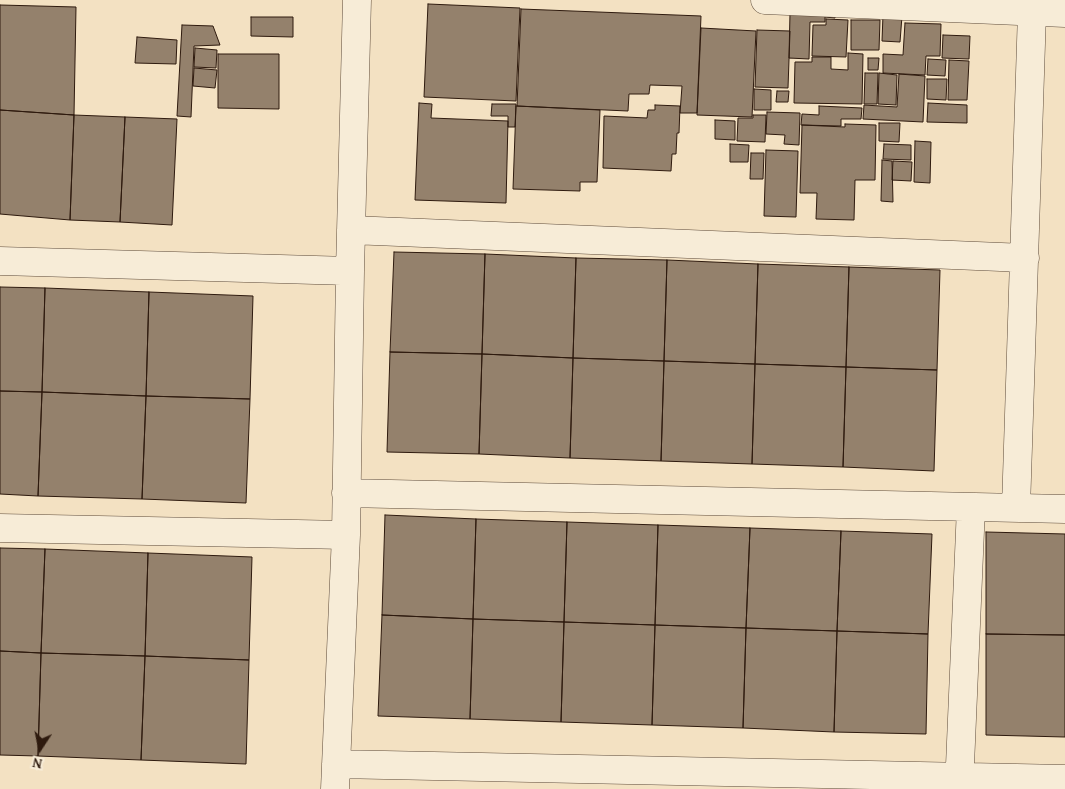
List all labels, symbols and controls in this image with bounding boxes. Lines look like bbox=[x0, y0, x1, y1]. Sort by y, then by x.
north arrow bbox=[15, 724, 65, 774]
text: N bbox=[31, 753, 44, 774]

